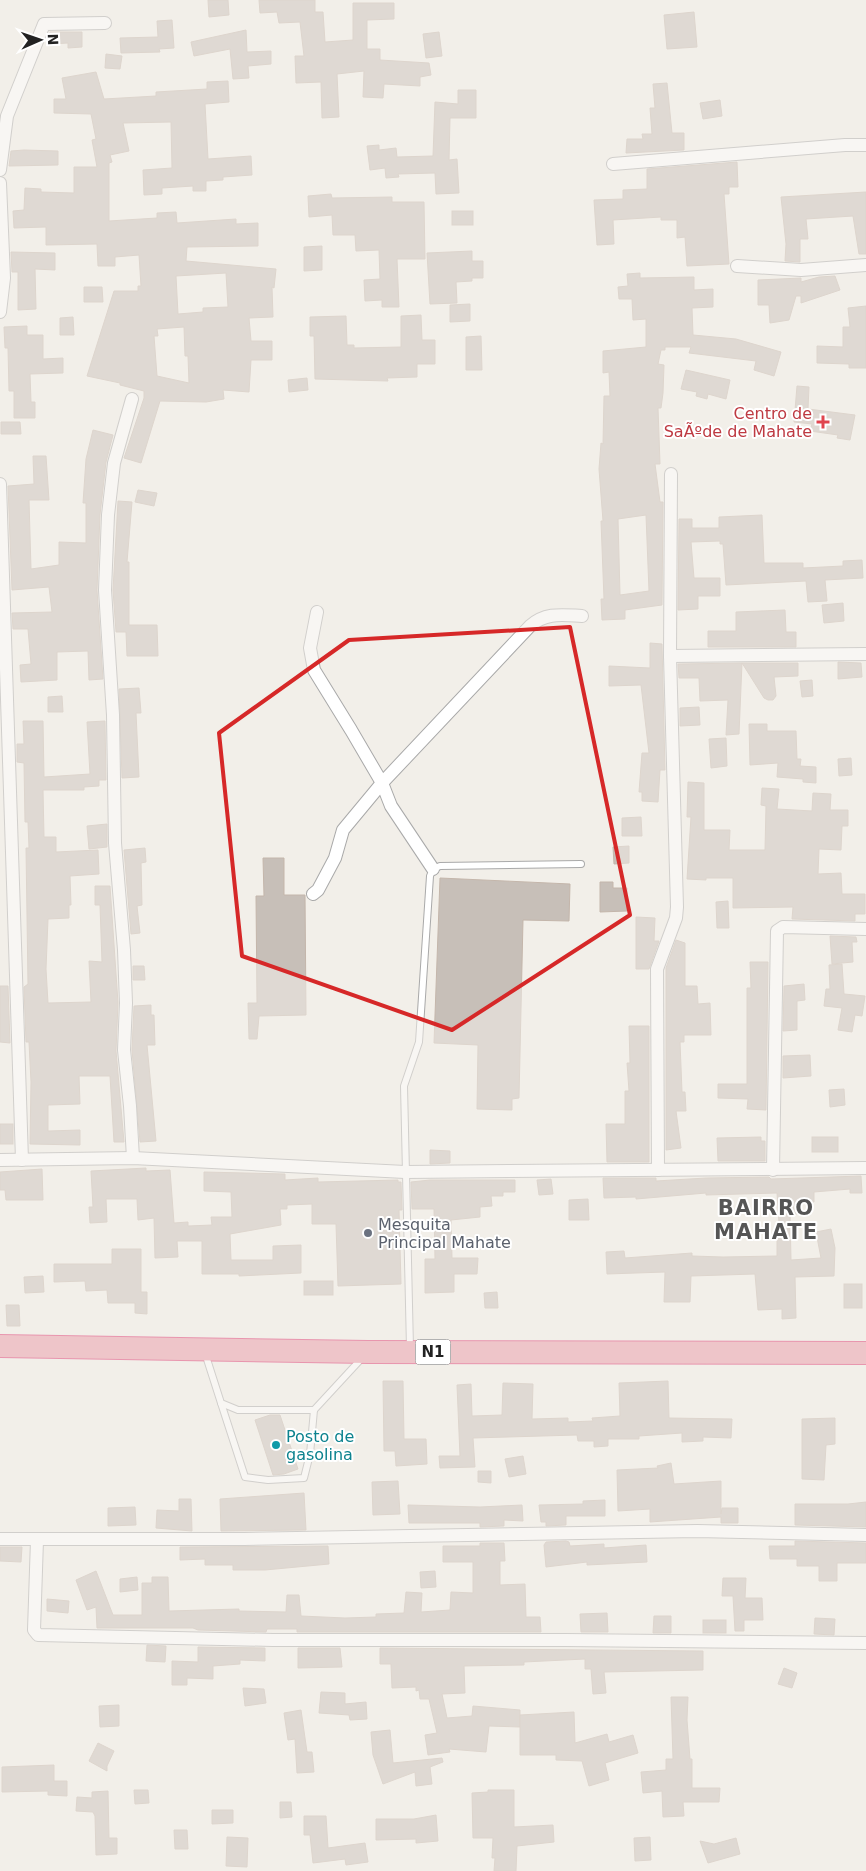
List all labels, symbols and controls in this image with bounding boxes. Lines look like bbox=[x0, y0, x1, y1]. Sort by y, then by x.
north arrow bbox=[15, 15, 65, 65]
text: N bbox=[45, 33, 61, 46]
place label: Centro de SaÃºde de Mahate bbox=[664, 404, 812, 441]
marker: Centro de SaÃºde de Mahate bbox=[816, 415, 830, 429]
district label: BAIRRO MAHATE bbox=[714, 1196, 818, 1244]
place label: Mesquita Principal Mahate bbox=[378, 1215, 511, 1252]
marker: Mesquita Principal Mahate bbox=[362, 1227, 374, 1239]
road number: N1 bbox=[416, 1340, 450, 1364]
place label: Posto de gasolina bbox=[286, 1427, 354, 1464]
marker: Posto de gasolina bbox=[270, 1439, 282, 1451]

